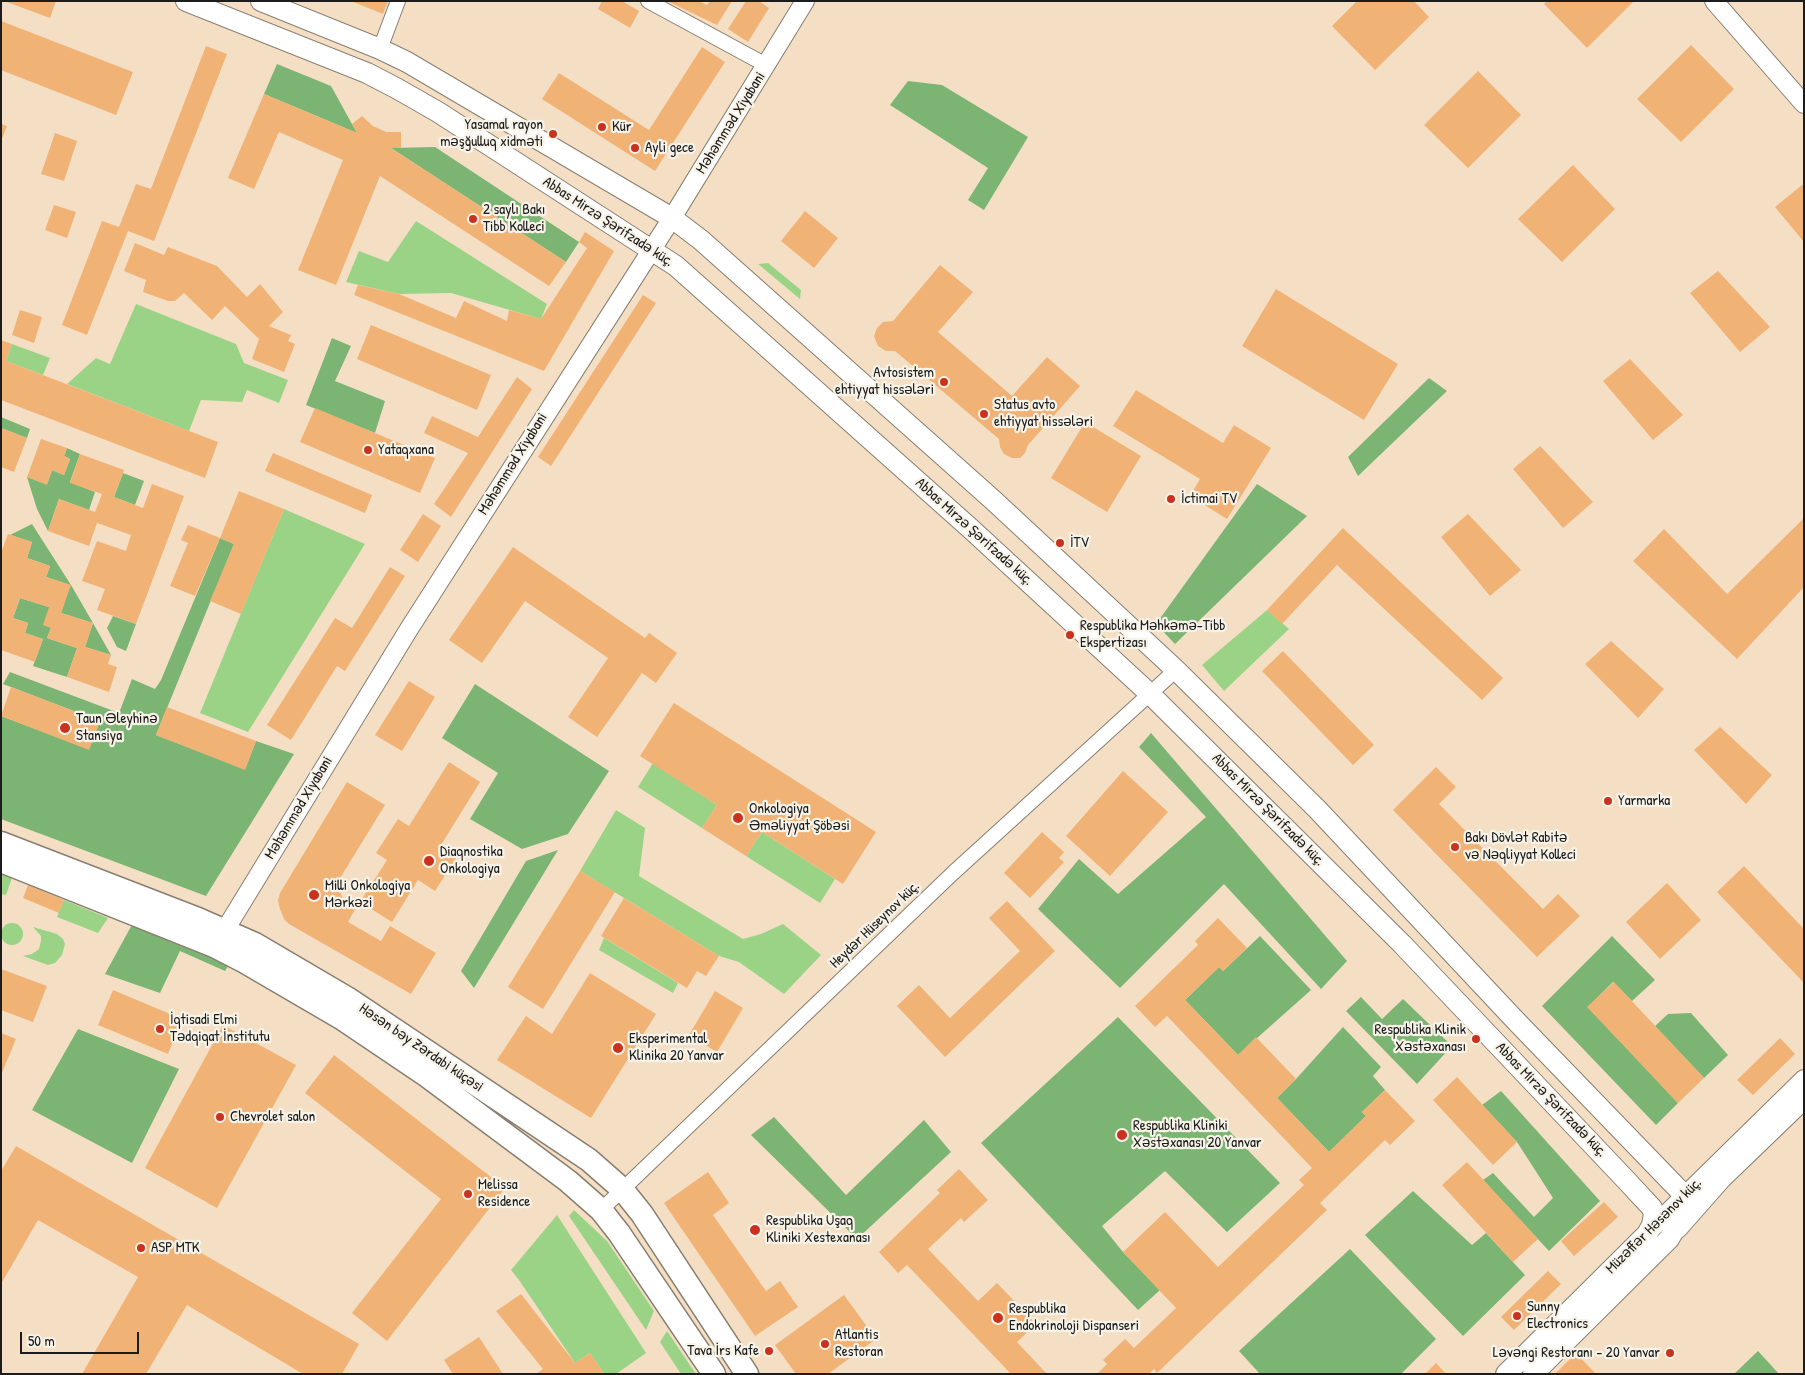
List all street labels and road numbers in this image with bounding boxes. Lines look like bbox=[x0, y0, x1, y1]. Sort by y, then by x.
street label: Məhəmməd Xiyabani bbox=[692, 69, 770, 177]
street label: Abbas Mirzə Şərifzadə küç. bbox=[539, 173, 677, 271]
street label: Məhəmməd Xiyabani bbox=[474, 410, 552, 518]
street label: Abbas Mirzə Şərifzadə küç. bbox=[911, 474, 1037, 590]
street label: Abbas Mirzə Şərifzadə küç. bbox=[1208, 750, 1328, 870]
street label: Məhəmməd Xiyabani bbox=[261, 753, 337, 863]
street label: Heydər Hüseynov küç. bbox=[827, 878, 923, 972]
street label: Həsən bəy Zərdabi küçəsi bbox=[355, 1000, 487, 1096]
street label: Abbas Mirzə Şərifzadə küç. bbox=[1492, 1039, 1610, 1161]
street label: Müzəffər Həsənov küç. bbox=[1602, 1174, 1706, 1278]

